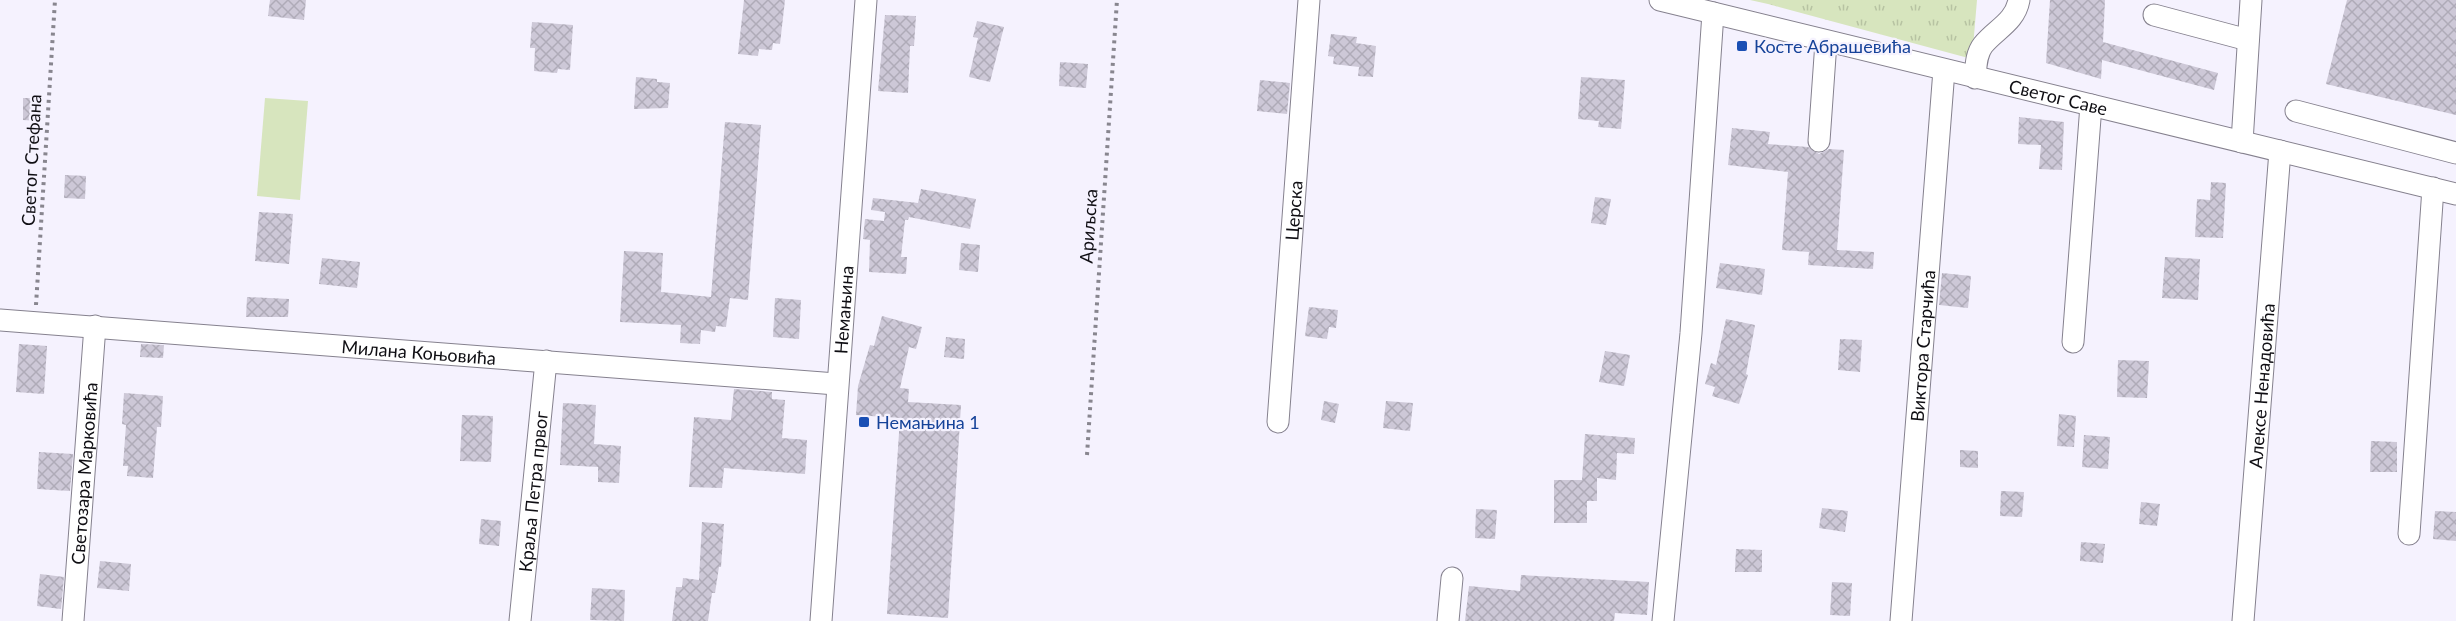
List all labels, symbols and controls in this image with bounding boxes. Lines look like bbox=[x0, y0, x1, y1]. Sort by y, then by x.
place label: Косте Абрашевића bbox=[1754, 35, 1911, 57]
marker: Косте Абрашевића bbox=[1735, 39, 1749, 53]
street label: Светог Саве bbox=[2007, 74, 2110, 120]
street label: Светог Стефана bbox=[17, 94, 45, 226]
street label: Церска bbox=[1280, 180, 1307, 241]
street label: Ариљска bbox=[1074, 188, 1102, 264]
street label: Немањина bbox=[829, 265, 858, 355]
street label: Виктора Старчића bbox=[1906, 269, 1939, 423]
street label: Алексе Ненадовића bbox=[2244, 302, 2279, 469]
street label: Милана Коњовића bbox=[341, 335, 497, 369]
street label: Светозара Марковића bbox=[66, 381, 102, 565]
street label: Краља Петра првог bbox=[514, 410, 552, 573]
place label: Немањина 1 bbox=[876, 411, 980, 433]
marker: Немањина 1 bbox=[857, 415, 871, 429]

